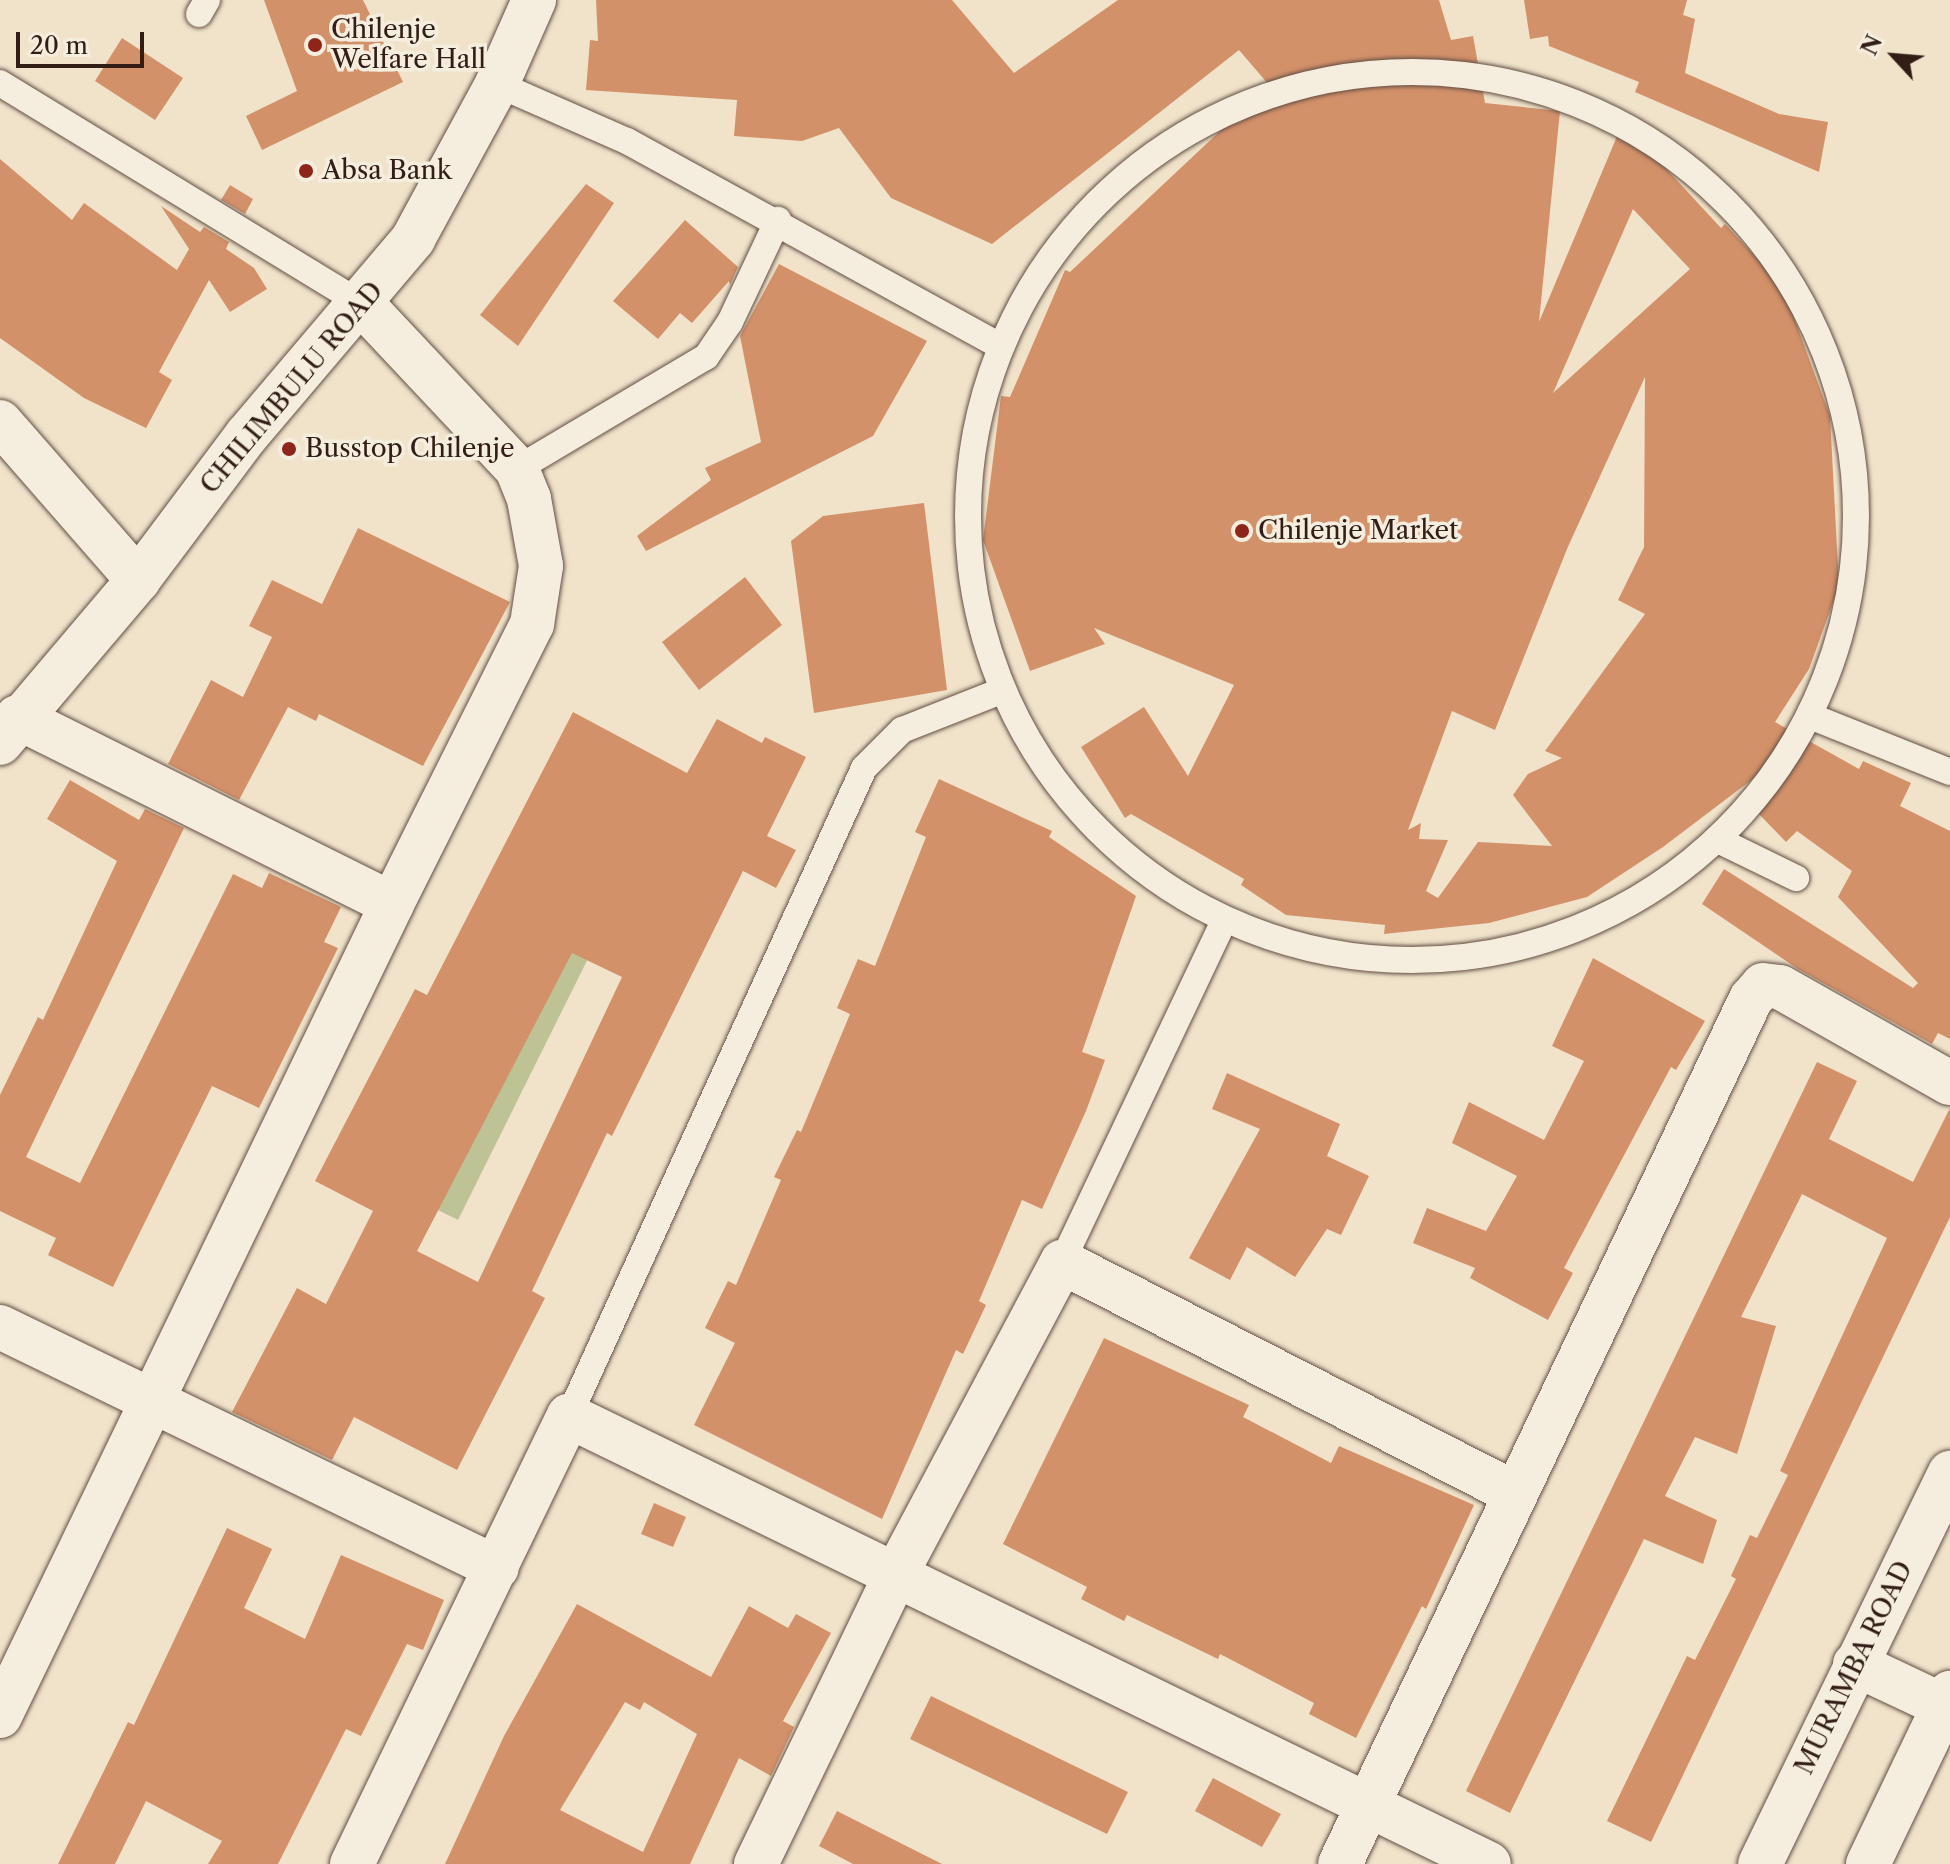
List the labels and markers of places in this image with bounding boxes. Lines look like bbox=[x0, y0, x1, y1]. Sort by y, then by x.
place label: Chilenje Welfare Hall bbox=[331, 14, 486, 76]
marker: Chilenje Welfare Hall bbox=[306, 36, 324, 54]
place label: Absa Bank bbox=[322, 155, 452, 187]
marker: Absa Bank bbox=[297, 162, 315, 180]
place label: Busstop Chilenje bbox=[305, 433, 514, 465]
marker: Busstop Chilenje bbox=[280, 440, 298, 458]
place label: Chilenje Market bbox=[1258, 515, 1458, 547]
marker: Chilenje Market bbox=[1233, 522, 1251, 540]

